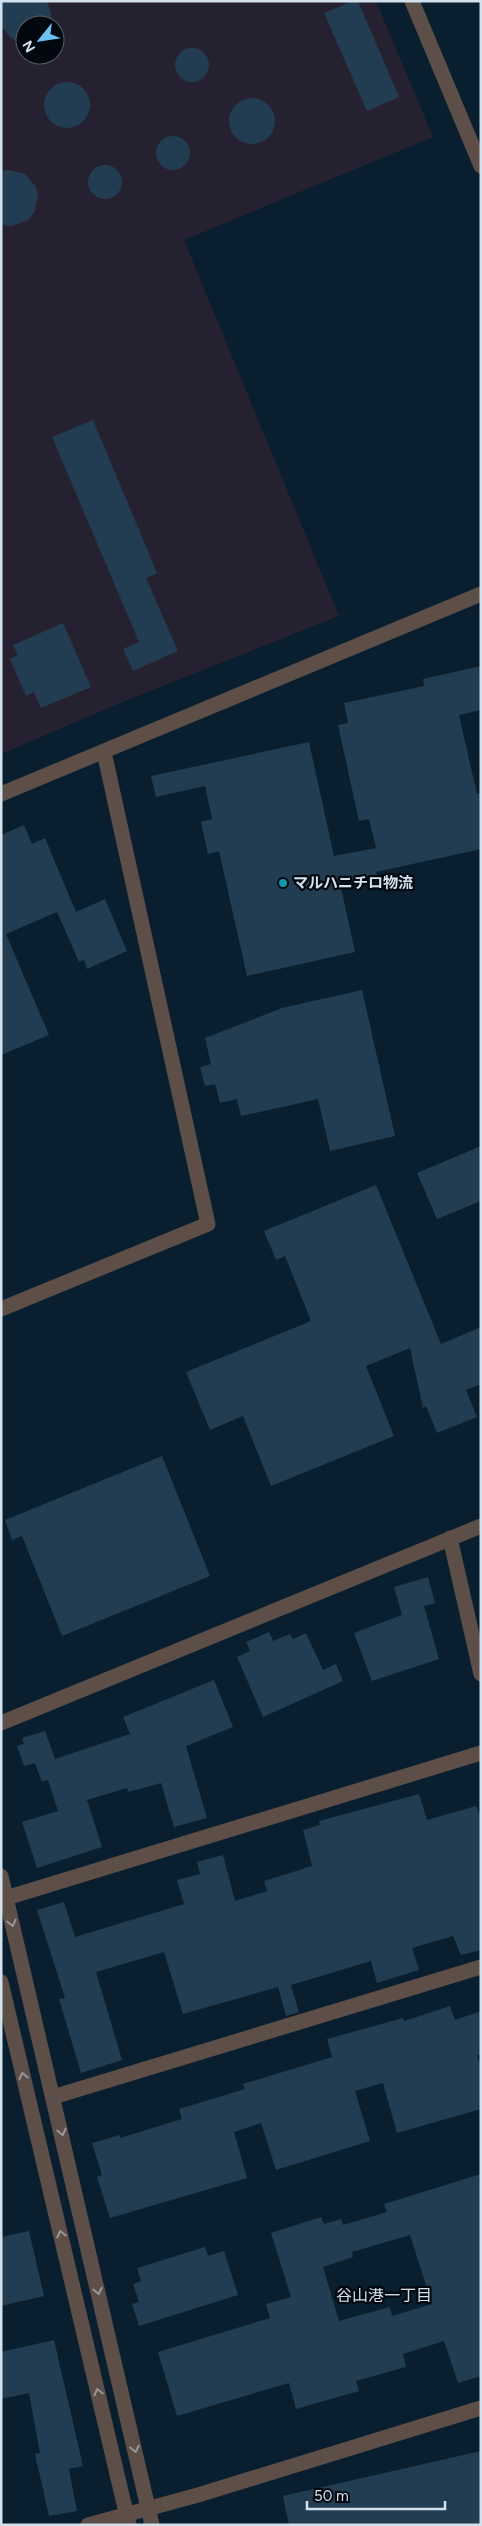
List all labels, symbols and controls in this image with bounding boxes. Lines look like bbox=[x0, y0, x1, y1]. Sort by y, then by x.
north arrow bbox=[15, 15, 65, 65]
text: N bbox=[19, 37, 39, 55]
place label: マルハニチロ物流 bbox=[293, 874, 413, 892]
marker: マルハニチロ物流 bbox=[277, 877, 289, 889]
one-way arrow bbox=[6, 1919, 17, 1928]
one-way arrow bbox=[18, 2071, 29, 2080]
one-way arrow bbox=[56, 2128, 67, 2137]
one-way arrow bbox=[56, 2229, 67, 2238]
one-way arrow bbox=[92, 2286, 103, 2295]
district label: 谷山港一丁目 bbox=[336, 2286, 432, 2305]
one-way arrow bbox=[93, 2388, 104, 2397]
one-way arrow bbox=[129, 2445, 140, 2453]
scale bar bbox=[307, 2478, 444, 2510]
text: 50 m bbox=[314, 2487, 349, 2505]

